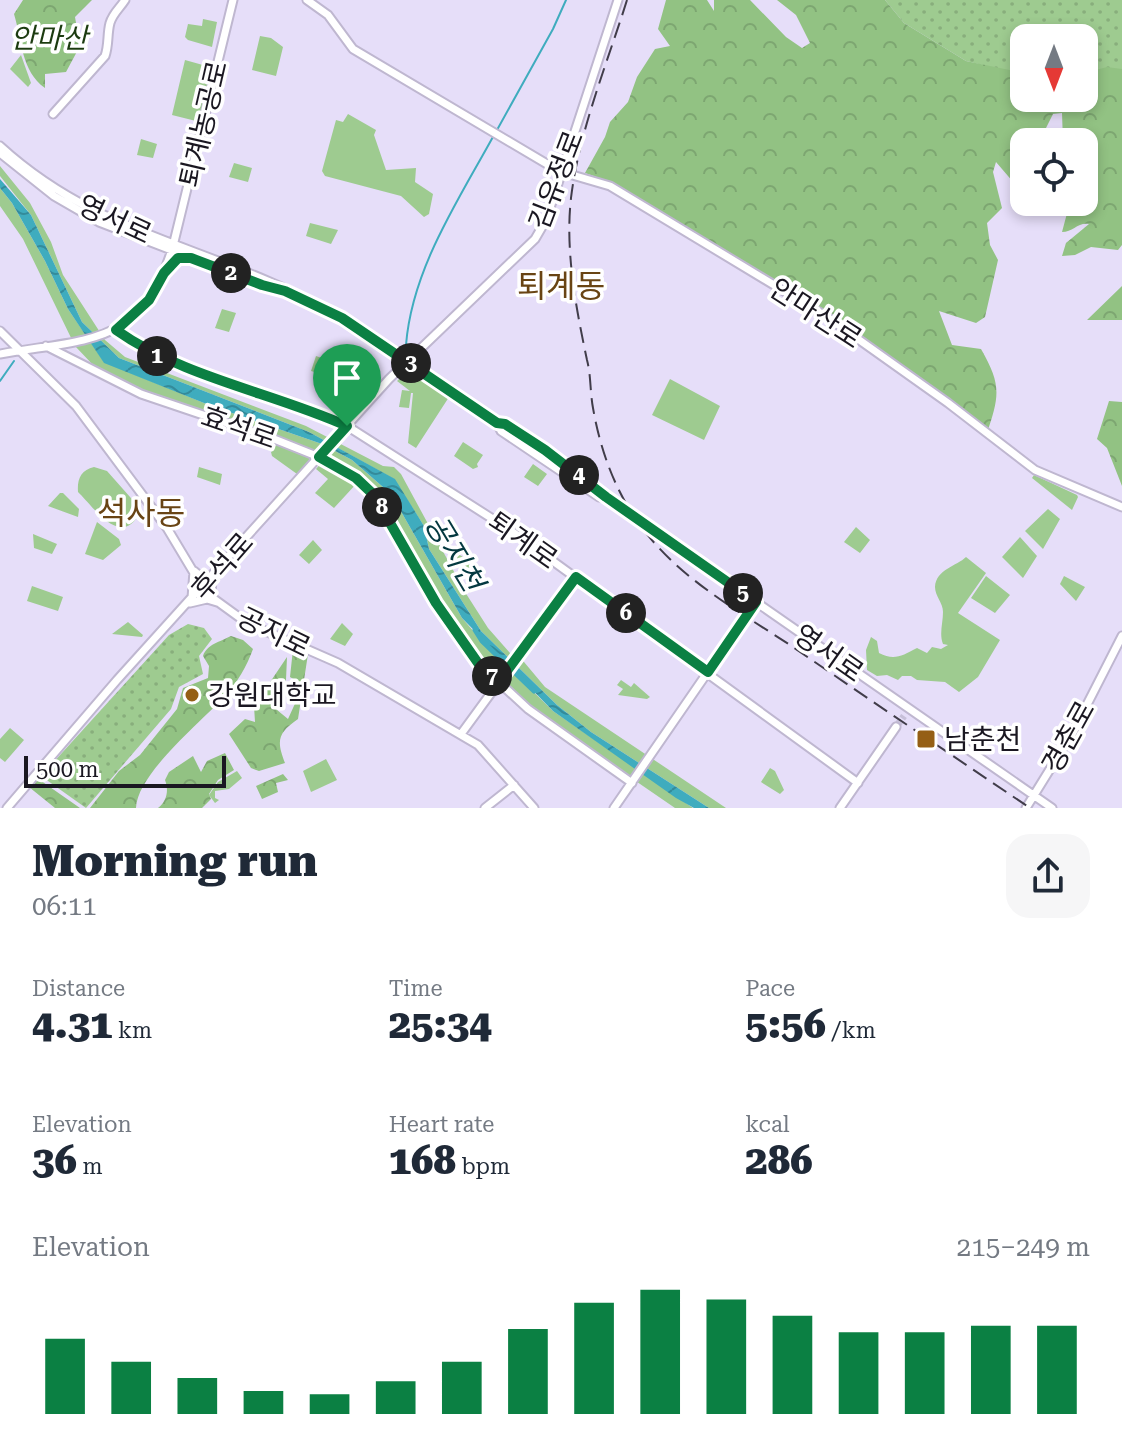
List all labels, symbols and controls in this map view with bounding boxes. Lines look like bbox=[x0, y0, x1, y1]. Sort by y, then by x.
park label: 안마산 bbox=[10, 22, 91, 55]
north arrow bbox=[1010, 24, 1098, 112]
map controls bbox=[1010, 24, 1098, 216]
street label: 퇴계농공로 bbox=[173, 58, 234, 191]
street label: 김유정로 bbox=[523, 126, 590, 234]
button: locate bbox=[1010, 128, 1098, 216]
street label: 영서로 bbox=[73, 188, 157, 251]
pin: 2 bbox=[211, 253, 251, 293]
text: 2 bbox=[225, 260, 237, 285]
district label: 퇴계동 bbox=[517, 267, 605, 305]
street label: 안마산로 bbox=[764, 272, 868, 355]
pin: 1 bbox=[137, 336, 177, 376]
text: 1 bbox=[151, 343, 163, 368]
pin: 3 bbox=[391, 343, 431, 383]
pin bbox=[313, 344, 381, 426]
text: 3 bbox=[405, 350, 417, 375]
icon: arrive bbox=[325, 356, 369, 400]
street label: 효석로 bbox=[197, 399, 281, 456]
pin: 4 bbox=[559, 455, 599, 495]
text: 4 bbox=[573, 462, 585, 487]
pin: 8 bbox=[362, 487, 402, 527]
district label: 석사동 bbox=[97, 494, 185, 532]
text: 8 bbox=[376, 494, 388, 519]
street label: 퇴계로 bbox=[482, 505, 564, 576]
water label: 공지천 bbox=[418, 508, 492, 600]
street label: 후석로 bbox=[185, 526, 260, 606]
pin: 5 bbox=[723, 573, 763, 613]
text: 5 bbox=[737, 580, 749, 605]
pin: 6 bbox=[606, 593, 646, 633]
text: 6 bbox=[620, 600, 632, 625]
street label: 공지로 bbox=[232, 601, 316, 664]
street label: 영서로 bbox=[788, 618, 870, 689]
pin: 7 bbox=[472, 656, 512, 696]
text: 7 bbox=[486, 663, 498, 688]
place label: 강원대학교 bbox=[208, 679, 337, 712]
marker: 강원대학교 bbox=[183, 686, 201, 704]
street label: 경춘로 bbox=[1035, 695, 1102, 779]
place label: 남춘천 bbox=[944, 723, 1021, 756]
marker: 남춘천 bbox=[915, 728, 937, 750]
scale bar bbox=[24, 752, 226, 788]
text: 500 m bbox=[36, 757, 99, 782]
button: share bbox=[1006, 834, 1090, 918]
text: Morning run bbox=[32, 835, 318, 887]
text: 06:11 bbox=[32, 891, 97, 921]
text: Distance bbox=[32, 976, 125, 1001]
text: Time bbox=[389, 976, 443, 1001]
text: Pace bbox=[745, 976, 795, 1001]
text: 4.31 bbox=[32, 1001, 113, 1048]
text: 25:34 bbox=[389, 1001, 492, 1048]
text: 5:56 bbox=[745, 1001, 826, 1048]
text: km bbox=[113, 1018, 152, 1043]
text: /km bbox=[826, 1018, 876, 1043]
text: Elevation bbox=[32, 1112, 132, 1137]
text: Heart rate bbox=[389, 1112, 494, 1137]
text: kcal bbox=[745, 1112, 790, 1137]
text: 36 bbox=[32, 1137, 77, 1184]
text: 168 bbox=[389, 1137, 456, 1184]
text: 286 bbox=[745, 1137, 813, 1184]
text: m bbox=[77, 1154, 102, 1179]
text: bpm bbox=[456, 1154, 510, 1179]
text: Elevation bbox=[32, 1232, 150, 1262]
text: 215–249 m bbox=[957, 1232, 1090, 1262]

